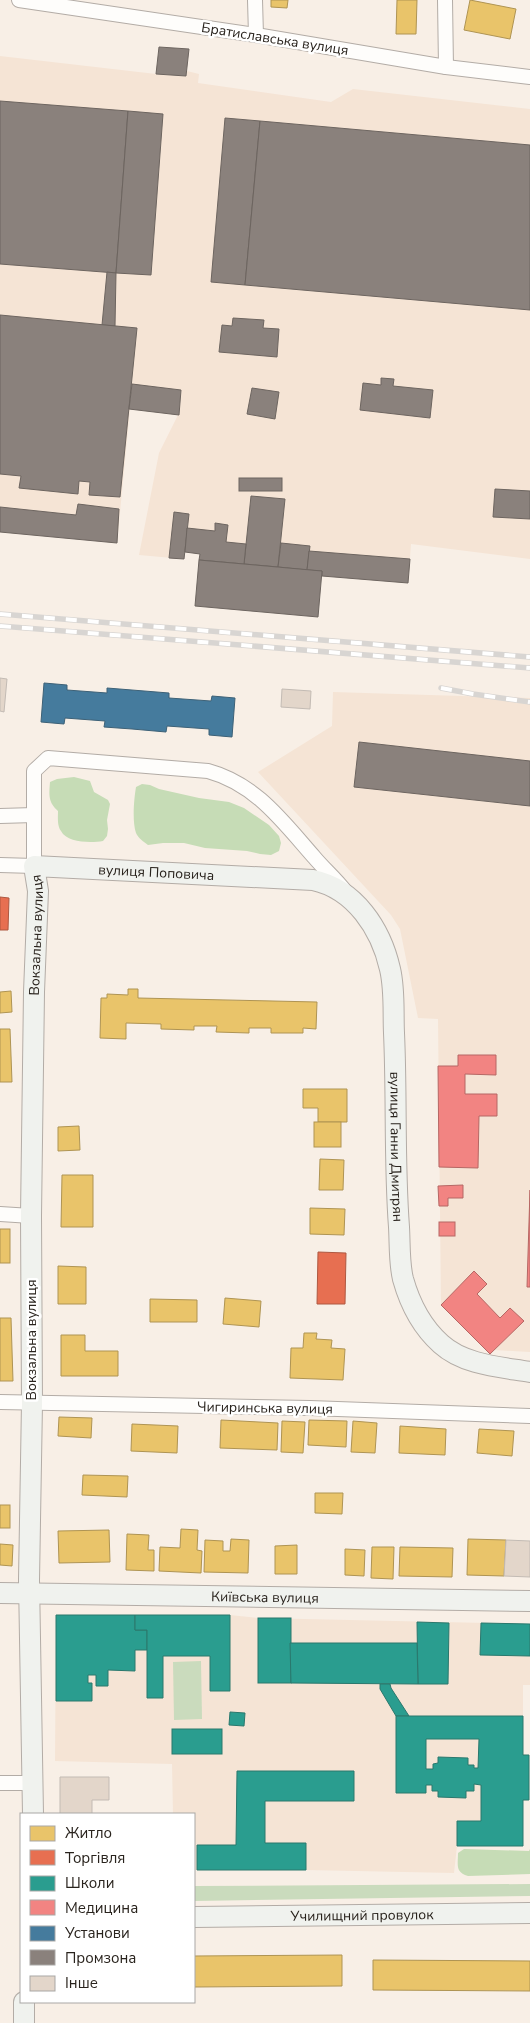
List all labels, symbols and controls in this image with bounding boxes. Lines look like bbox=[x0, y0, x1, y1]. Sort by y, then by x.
street label: Братиславська вулиця bbox=[200, 18, 350, 60]
street label: вулиця Поповича bbox=[98, 860, 215, 885]
street label: Вокзальна вулиця bbox=[24, 873, 48, 996]
street label: вулиця Ганни Дмитрян bbox=[386, 1071, 408, 1223]
street label: Вокзальна вулиця bbox=[22, 1280, 41, 1400]
street label: Чигиринська вулиця bbox=[197, 1397, 333, 1419]
street label: Київська вулиця bbox=[211, 1587, 319, 1607]
legend bbox=[20, 1813, 195, 2003]
text: Житло bbox=[65, 1823, 112, 1843]
text: Торгівля bbox=[65, 1848, 125, 1868]
text: Школи bbox=[65, 1873, 114, 1893]
text: Медицина bbox=[65, 1898, 138, 1918]
street label: Училищний провулок bbox=[289, 1905, 434, 1925]
text: Установи bbox=[64, 1923, 130, 1943]
text: Промзона bbox=[65, 1948, 136, 1968]
text: Інше bbox=[65, 1973, 98, 1993]

